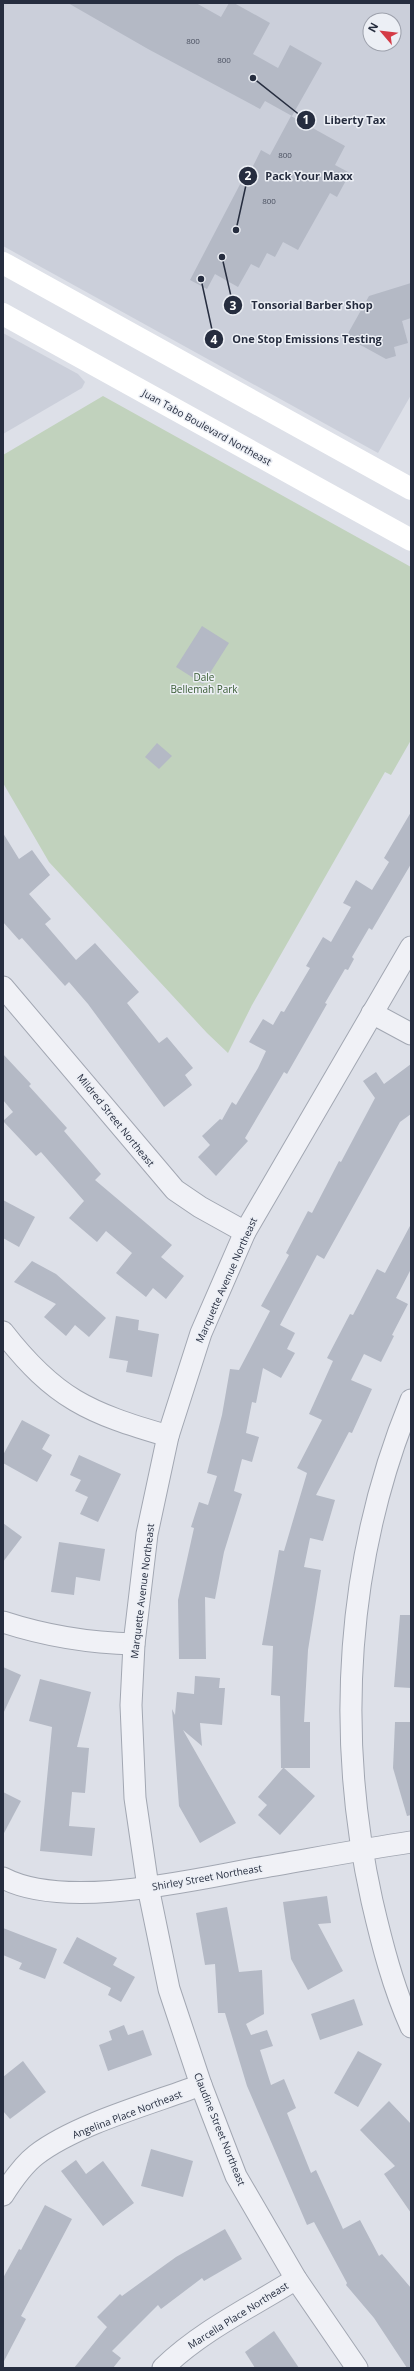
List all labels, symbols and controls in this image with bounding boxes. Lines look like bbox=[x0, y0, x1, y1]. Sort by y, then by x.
north arrow bbox=[362, 12, 402, 52]
text: N bbox=[364, 20, 381, 35]
house number: 800 bbox=[186, 35, 200, 46]
house number: 800 bbox=[217, 54, 231, 65]
callout: Liberty Tax bbox=[296, 108, 393, 131]
text: 1 bbox=[303, 111, 309, 128]
text: Liberty Tax bbox=[324, 112, 386, 127]
house number: 800 bbox=[278, 149, 292, 160]
callout: Pack Your Maxx bbox=[238, 164, 361, 187]
text: 2 bbox=[245, 167, 252, 184]
text: Pack Your Maxx bbox=[265, 168, 353, 183]
house number: 800 bbox=[262, 195, 276, 206]
callout: Tonsorial Barber Shop bbox=[223, 294, 381, 317]
text: 3 bbox=[230, 297, 237, 314]
text: Tonsorial Barber Shop bbox=[251, 297, 373, 312]
callout: One Stop Emissions Testing bbox=[204, 328, 390, 351]
text: 4 bbox=[211, 331, 218, 348]
text: One Stop Emissions Testing bbox=[232, 331, 383, 346]
street label: Juan Tabo Boulevard Northeast bbox=[139, 385, 275, 469]
park label: Dale Bellemah Park bbox=[170, 670, 238, 696]
street label: Mildred Street Northeast bbox=[74, 1071, 158, 1170]
street label: Marquette Avenue Northeast bbox=[192, 1215, 260, 1345]
street label: Marquette Avenue Northeast bbox=[127, 1522, 157, 1659]
street label: Shirley Street Northeast bbox=[151, 1860, 263, 1894]
street label: Claudine Street Northeast bbox=[191, 2070, 249, 2188]
street label: Angelina Place Northeast bbox=[70, 2086, 184, 2141]
street label: Marcella Place Northeast bbox=[185, 2278, 291, 2352]

